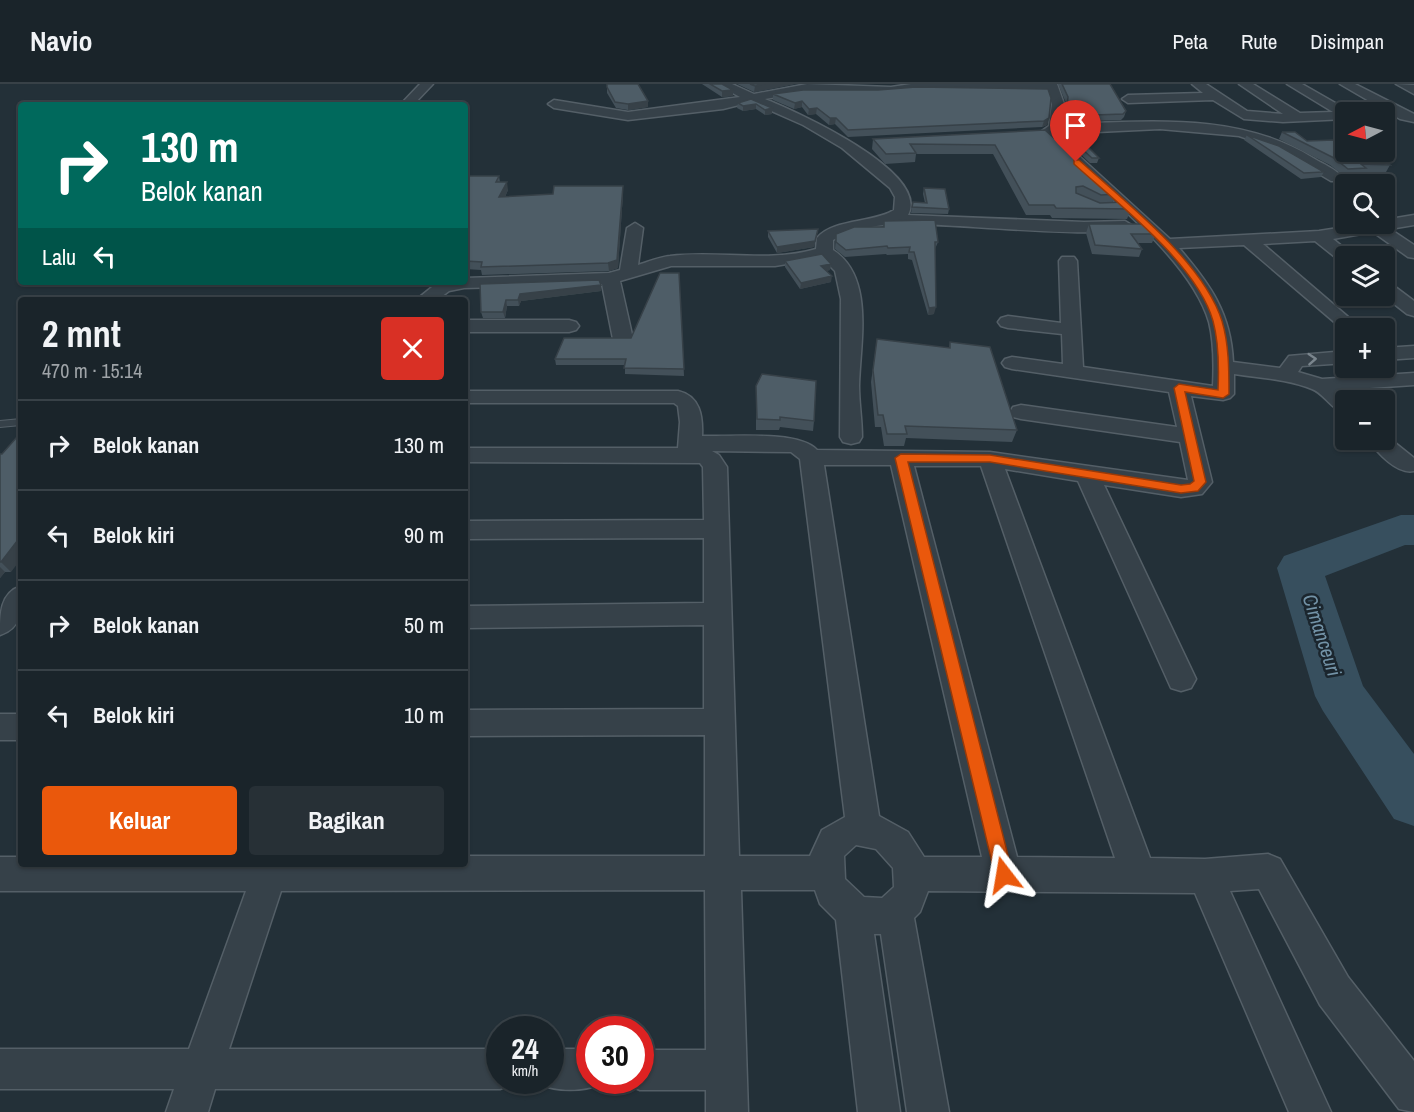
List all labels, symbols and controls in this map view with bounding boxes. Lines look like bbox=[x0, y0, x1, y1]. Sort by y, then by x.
text: Navio bbox=[30, 22, 93, 60]
text: Peta bbox=[1172, 27, 1208, 56]
text: Rute bbox=[1241, 27, 1277, 56]
text: Disimpan bbox=[1310, 27, 1384, 56]
pin bbox=[1050, 100, 1101, 162]
north arrow bbox=[1335, 102, 1395, 162]
map controls bbox=[1335, 102, 1395, 450]
icon: arrive bbox=[1059, 109, 1092, 142]
text: 130 m bbox=[141, 119, 239, 175]
icon: right bbox=[42, 126, 120, 204]
text: Belok kanan bbox=[141, 173, 263, 209]
button: search bbox=[1335, 174, 1395, 234]
icon: left bbox=[88, 240, 121, 273]
text: Lalu bbox=[42, 242, 76, 272]
button: layers bbox=[1335, 246, 1395, 306]
text: 2 mnt bbox=[42, 310, 121, 358]
button: close bbox=[381, 317, 444, 380]
button: + bbox=[1335, 318, 1395, 378]
one-way arrow bbox=[1307, 353, 1316, 366]
text: 470 m · 15:14 bbox=[42, 357, 142, 384]
button: − bbox=[1335, 390, 1395, 450]
icon: right bbox=[42, 429, 75, 462]
text: Belok kanan bbox=[93, 430, 199, 460]
text: 130 m bbox=[394, 430, 444, 460]
icon: left bbox=[42, 519, 75, 552]
text: Belok kiri bbox=[93, 520, 174, 550]
text: 90 m bbox=[404, 520, 444, 550]
water label: Cimanceuri bbox=[1297, 590, 1349, 680]
icon: right bbox=[42, 609, 75, 642]
text: Belok kanan bbox=[93, 610, 199, 640]
text: 50 m bbox=[404, 610, 444, 640]
icon: left bbox=[42, 699, 75, 732]
text: Belok kiri bbox=[93, 700, 174, 730]
text: 10 m bbox=[404, 700, 444, 730]
button: Keluar bbox=[42, 786, 237, 855]
button: Bagikan bbox=[249, 786, 444, 855]
position arrow bbox=[972, 843, 1036, 907]
speed limit sign: 30 bbox=[576, 1016, 654, 1094]
text: 24 bbox=[511, 1028, 539, 1068]
text: km/h bbox=[512, 1060, 538, 1081]

